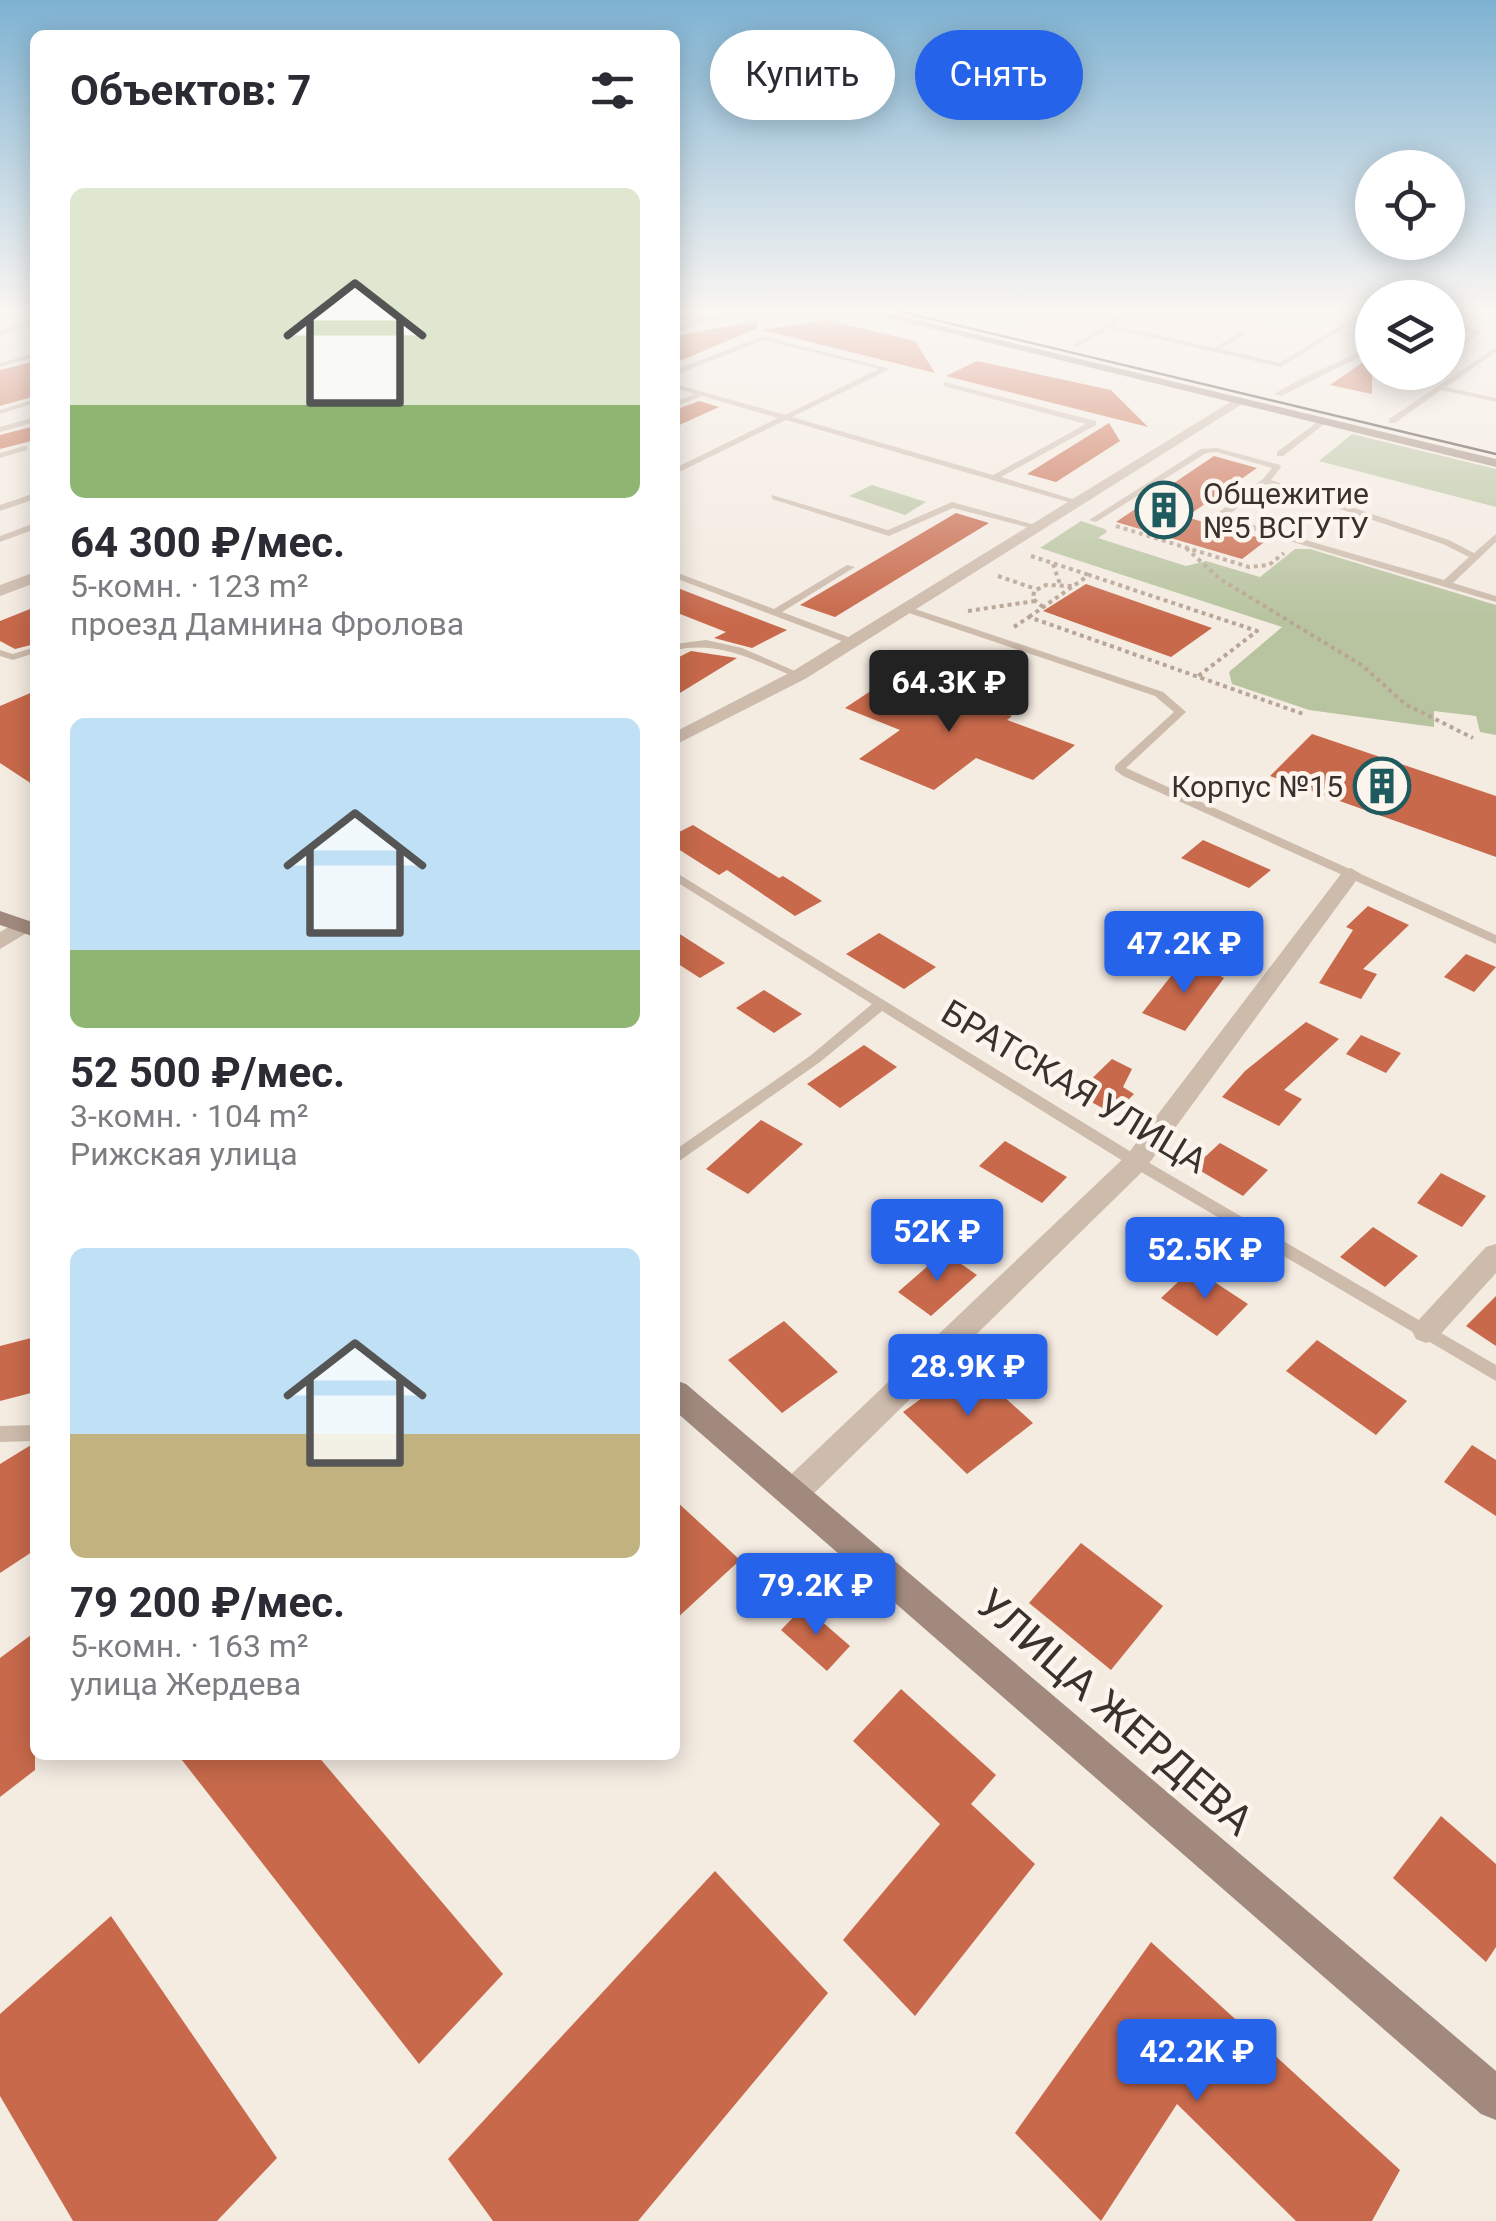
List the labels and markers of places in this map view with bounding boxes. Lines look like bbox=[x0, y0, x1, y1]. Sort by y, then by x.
place label: Общежитие №5 ВСГУТУ bbox=[1203, 476, 1369, 545]
building icon: Общежитие №5 ВСГУТУ bbox=[1134, 480, 1194, 540]
pin: 64.3K ₽ bbox=[857, 650, 1041, 735]
building icon: Корпус №15 bbox=[1352, 756, 1412, 816]
place label: Корпус №15 bbox=[1171, 769, 1343, 804]
pin: 47.2K ₽ bbox=[1092, 911, 1276, 996]
pin: 52K ₽ bbox=[867, 1199, 1007, 1284]
pin: 52.5K ₽ bbox=[1113, 1217, 1297, 1302]
pin: 28.9K ₽ bbox=[876, 1334, 1060, 1419]
pin: 79.2K ₽ bbox=[724, 1553, 908, 1638]
pin: 42.2K ₽ bbox=[1105, 2019, 1289, 2104]

